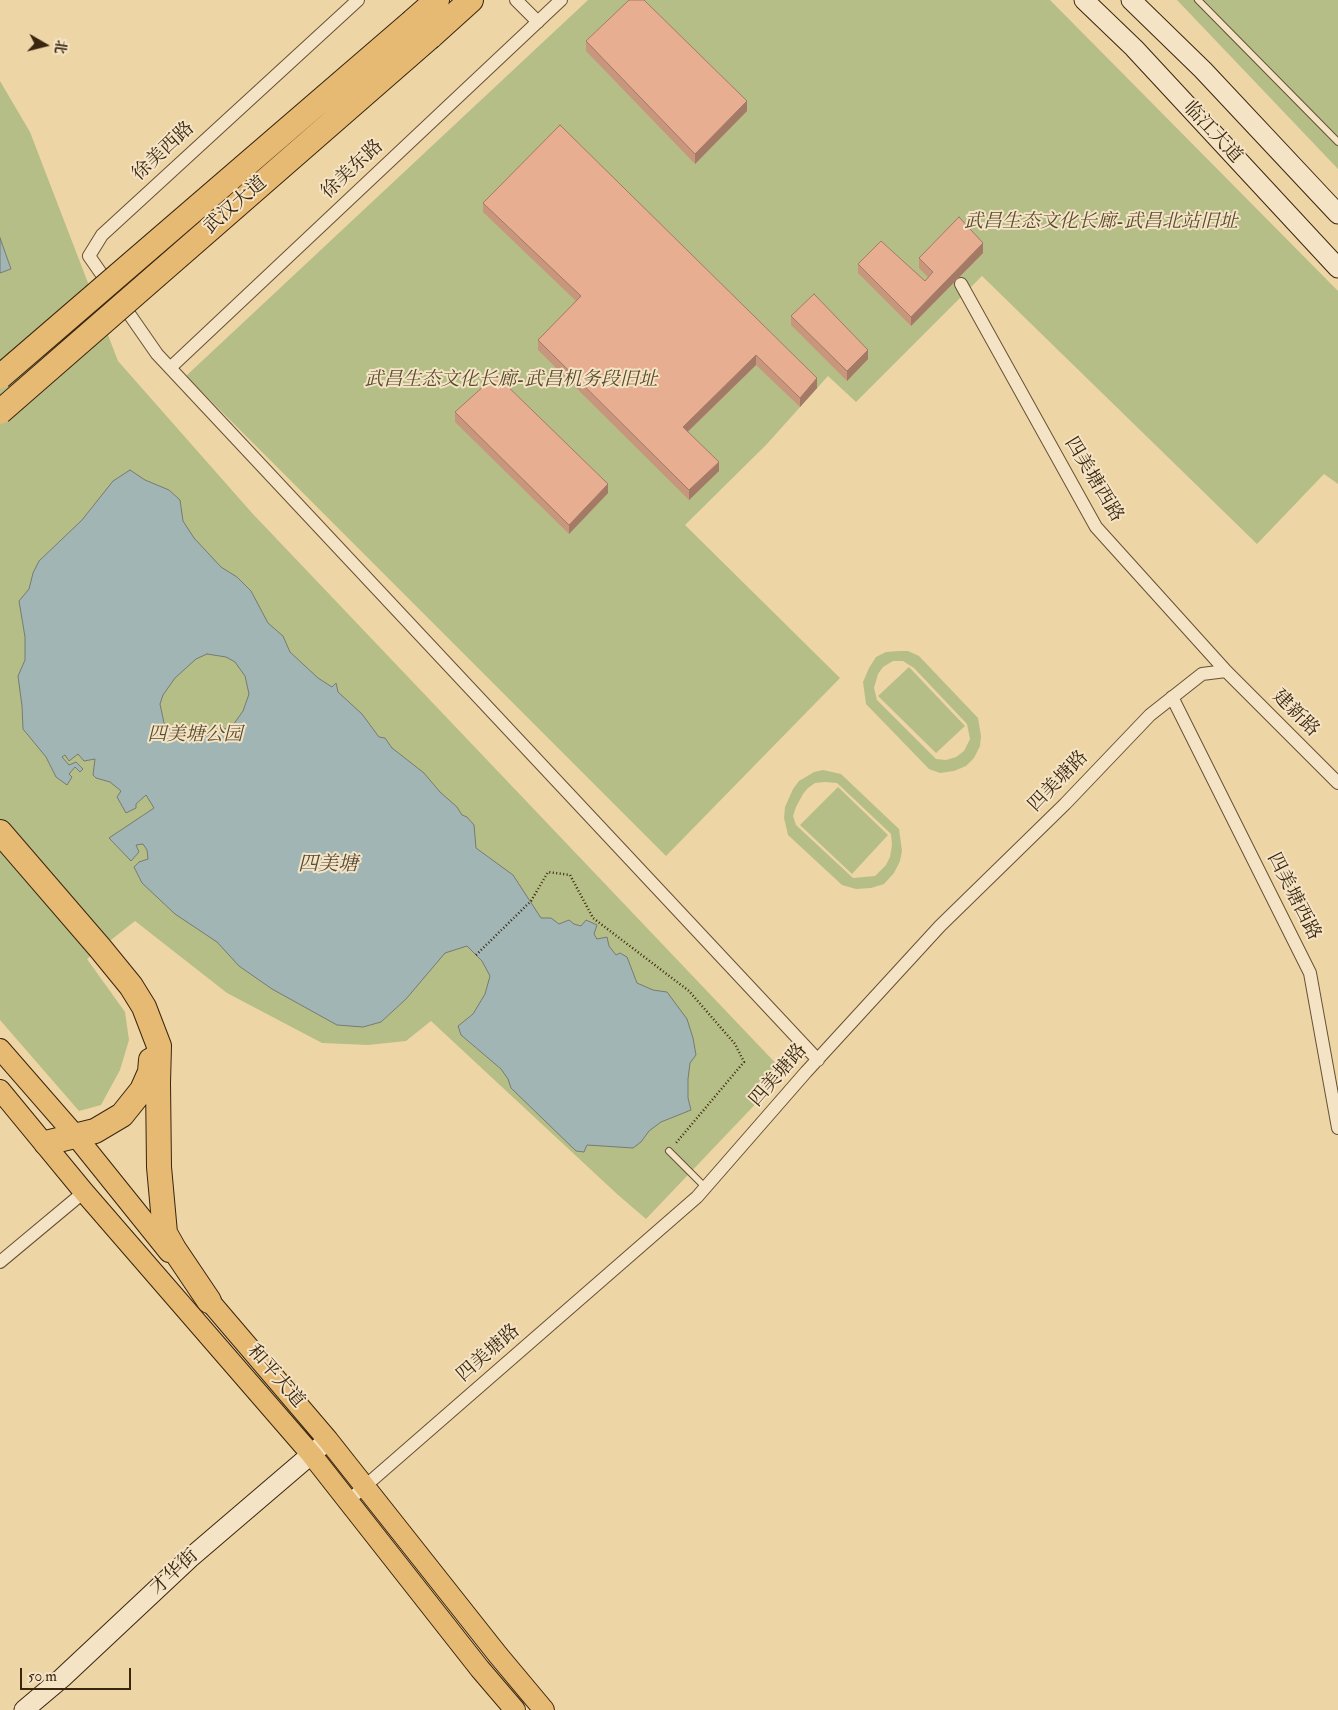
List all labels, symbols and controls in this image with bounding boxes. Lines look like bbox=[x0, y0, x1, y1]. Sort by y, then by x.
north arrow bbox=[20, 20, 70, 70]
text: 北 bbox=[51, 39, 70, 55]
street label: 临江大道 bbox=[1178, 97, 1246, 169]
street label: 徐美西路 bbox=[128, 118, 200, 186]
street label: 徐美东路 bbox=[317, 136, 389, 204]
street label: 武汉大道 bbox=[200, 172, 272, 240]
park label: 武昌生态文化长廊-武昌北站旧址 bbox=[964, 212, 1238, 234]
park label: 武昌生态文化长廊-武昌机务段旧址 bbox=[364, 370, 658, 392]
street label: 四美塘西路 bbox=[1059, 433, 1127, 527]
street label: 建新路 bbox=[1267, 686, 1323, 742]
park label: 四美塘公园 bbox=[148, 725, 242, 747]
street label: 四美塘路 bbox=[1024, 747, 1094, 817]
street label: 四美塘西路 bbox=[1261, 850, 1325, 944]
water label: 四美塘 bbox=[298, 854, 358, 878]
street label: 四美塘路 bbox=[745, 1040, 813, 1112]
street label: 四美塘路 bbox=[453, 1320, 525, 1388]
street label: 和平大道 bbox=[241, 1341, 309, 1413]
street label: 才华街 bbox=[146, 1545, 204, 1601]
scale bar bbox=[22, 1658, 134, 1690]
text: 50 m bbox=[28, 1667, 57, 1686]

